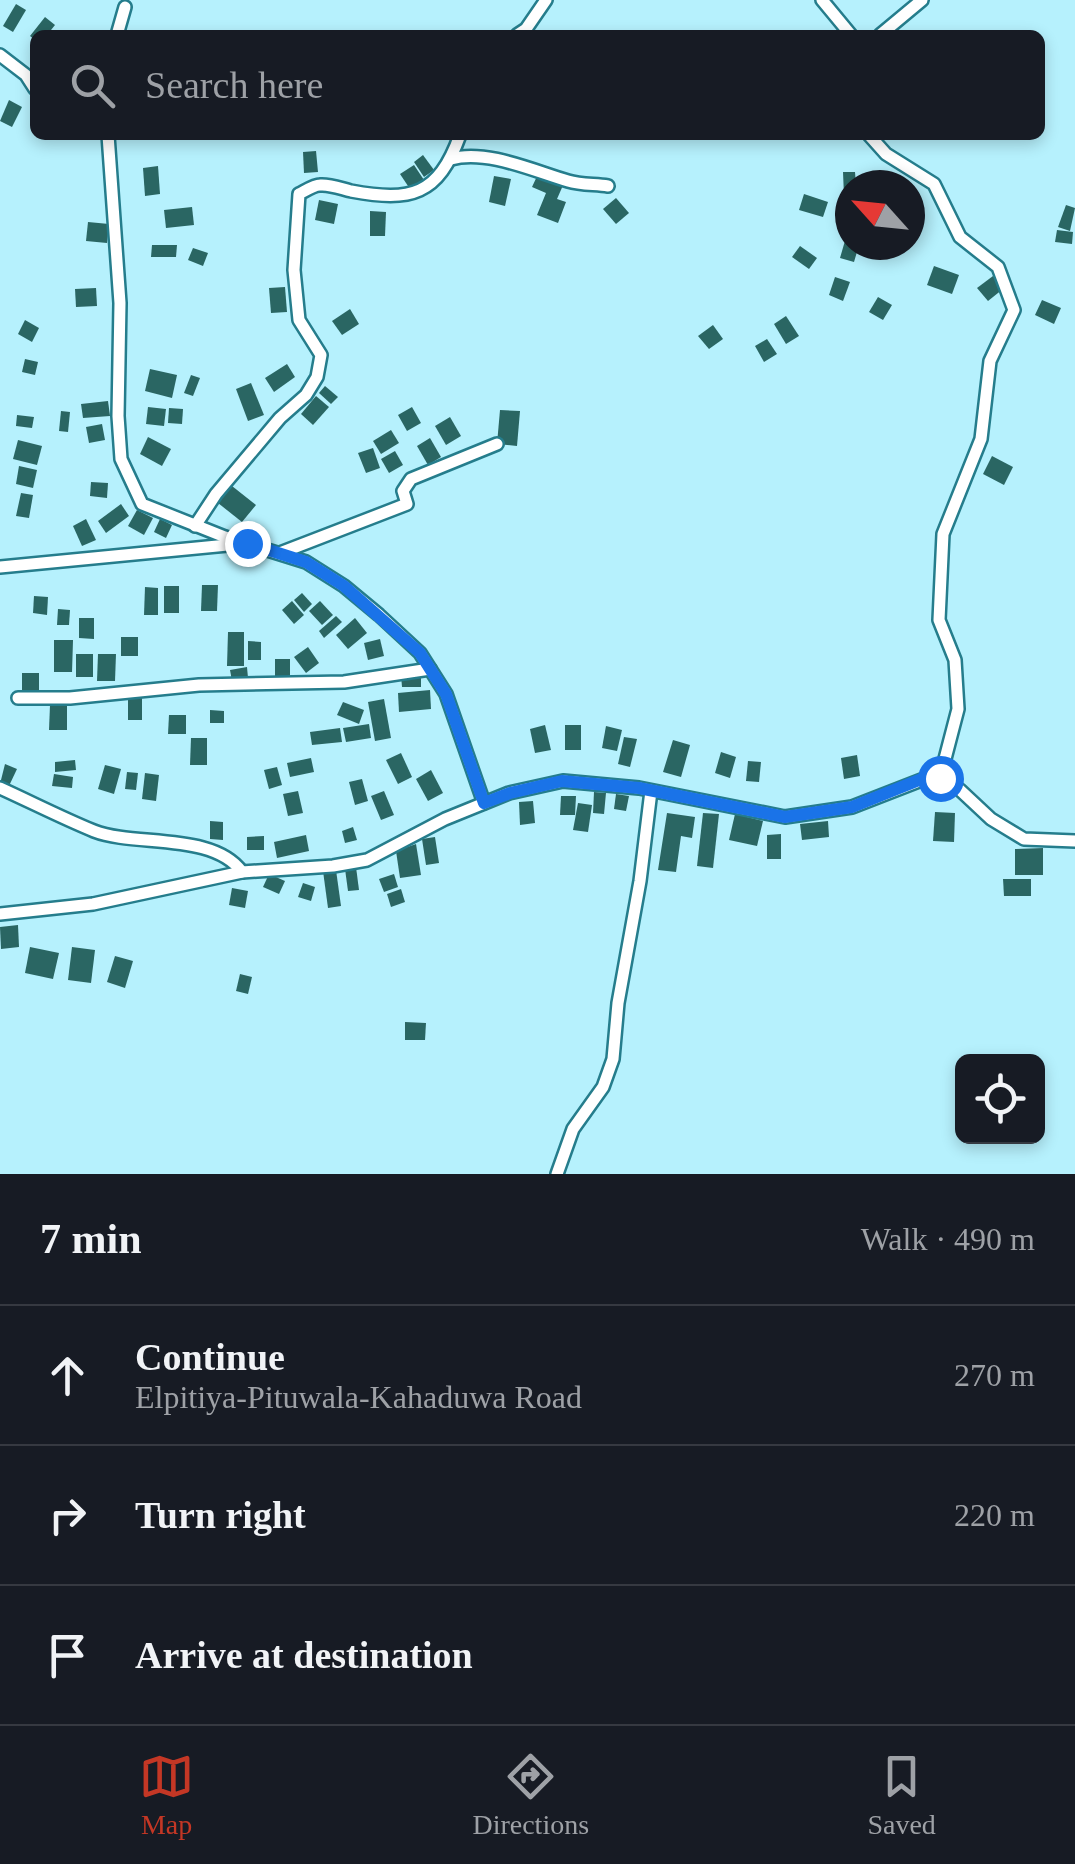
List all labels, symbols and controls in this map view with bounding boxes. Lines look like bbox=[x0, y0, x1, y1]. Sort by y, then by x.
search box bbox=[30, 30, 1045, 140]
icon: search bbox=[65, 58, 120, 113]
text: Search here bbox=[145, 64, 323, 106]
north arrow bbox=[835, 170, 925, 260]
route end bbox=[225, 521, 271, 567]
route start bbox=[918, 756, 964, 802]
map controls bbox=[955, 1054, 1045, 1144]
button: locate bbox=[955, 1054, 1045, 1144]
text: 7 min bbox=[40, 1216, 142, 1262]
text: Walk · 490 m bbox=[861, 1221, 1035, 1257]
text: Continue bbox=[135, 1336, 285, 1378]
icon: ahead bbox=[40, 1348, 95, 1403]
text: 270 m bbox=[954, 1357, 1035, 1393]
text: Elpitiya-Pituwala-Kahaduwa Road bbox=[135, 1379, 582, 1415]
icon: right bbox=[40, 1488, 95, 1543]
text: Turn right bbox=[135, 1494, 306, 1536]
text: 220 m bbox=[954, 1497, 1035, 1533]
icon: arrive bbox=[40, 1628, 95, 1683]
text: Arrive at destination bbox=[135, 1634, 473, 1676]
tab: Map bbox=[139, 1749, 194, 1841]
tab: Directions bbox=[472, 1749, 589, 1841]
tab: Saved bbox=[867, 1749, 936, 1841]

